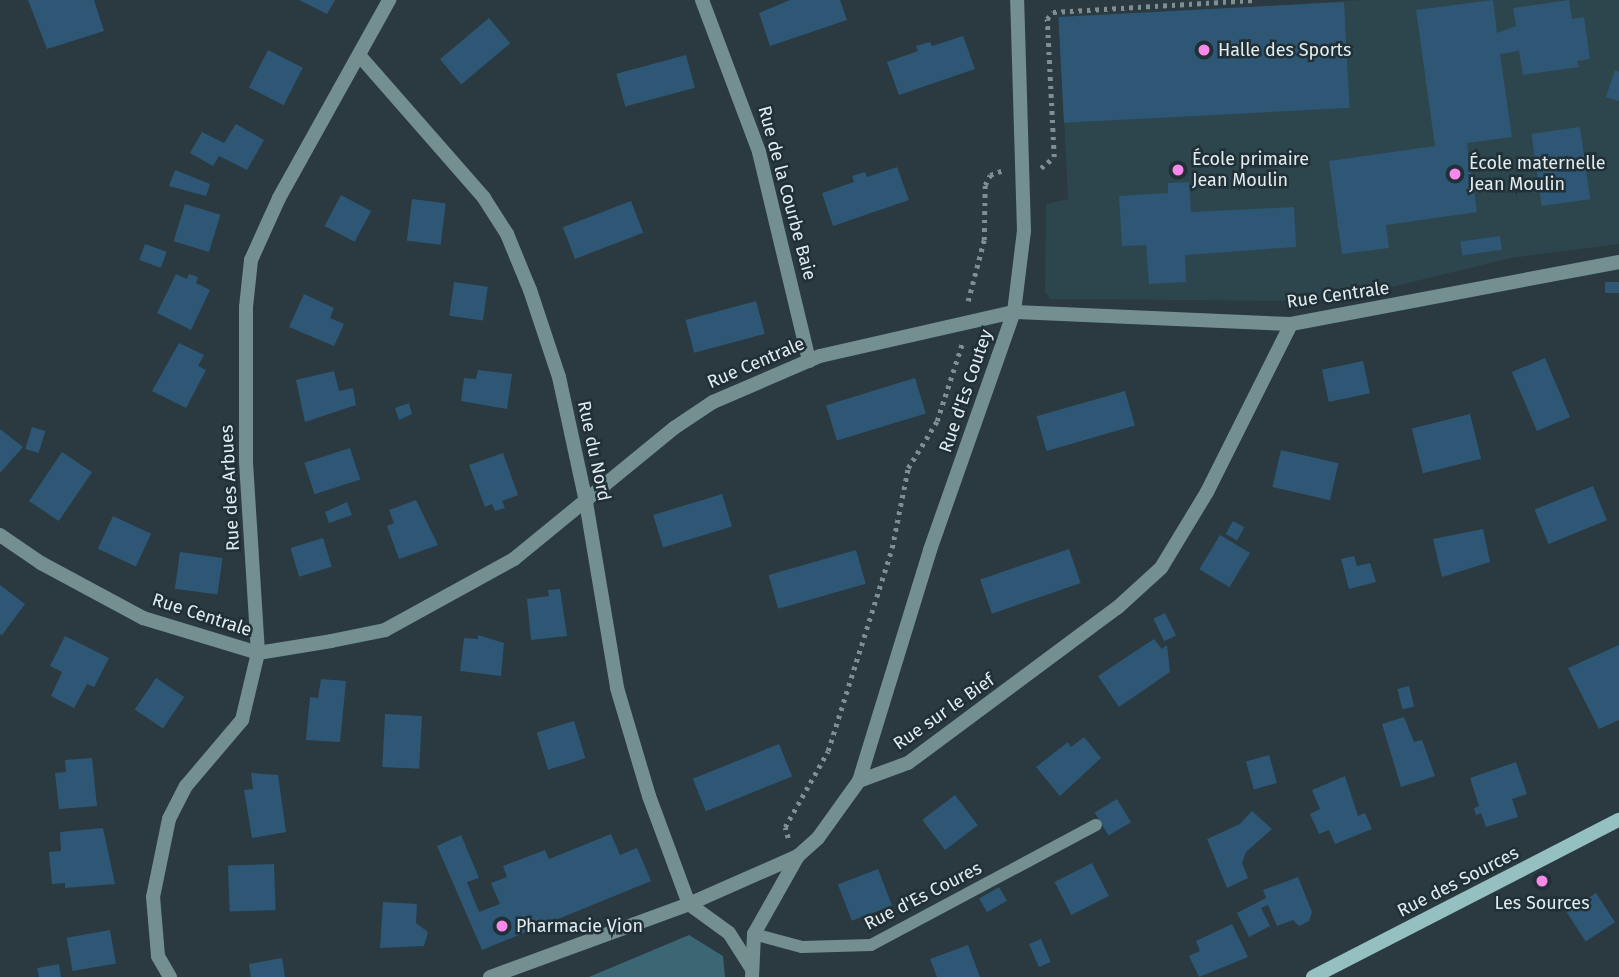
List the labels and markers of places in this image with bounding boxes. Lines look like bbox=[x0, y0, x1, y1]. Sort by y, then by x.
place label: Halle des Sports bbox=[1218, 39, 1352, 61]
marker: Halle des Sports bbox=[1196, 42, 1212, 58]
place label: École primaire Jean Moulin bbox=[1192, 149, 1309, 192]
place label: École maternelle Jean Moulin bbox=[1469, 153, 1606, 196]
marker: École primaire Jean Moulin bbox=[1170, 162, 1186, 178]
marker: École maternelle Jean Moulin bbox=[1447, 166, 1463, 182]
marker: Les Sources bbox=[1534, 873, 1550, 889]
place label: Les Sources bbox=[1494, 892, 1590, 914]
place label: Pharmacie Vion bbox=[516, 915, 643, 937]
marker: Pharmacie Vion bbox=[494, 918, 510, 934]

